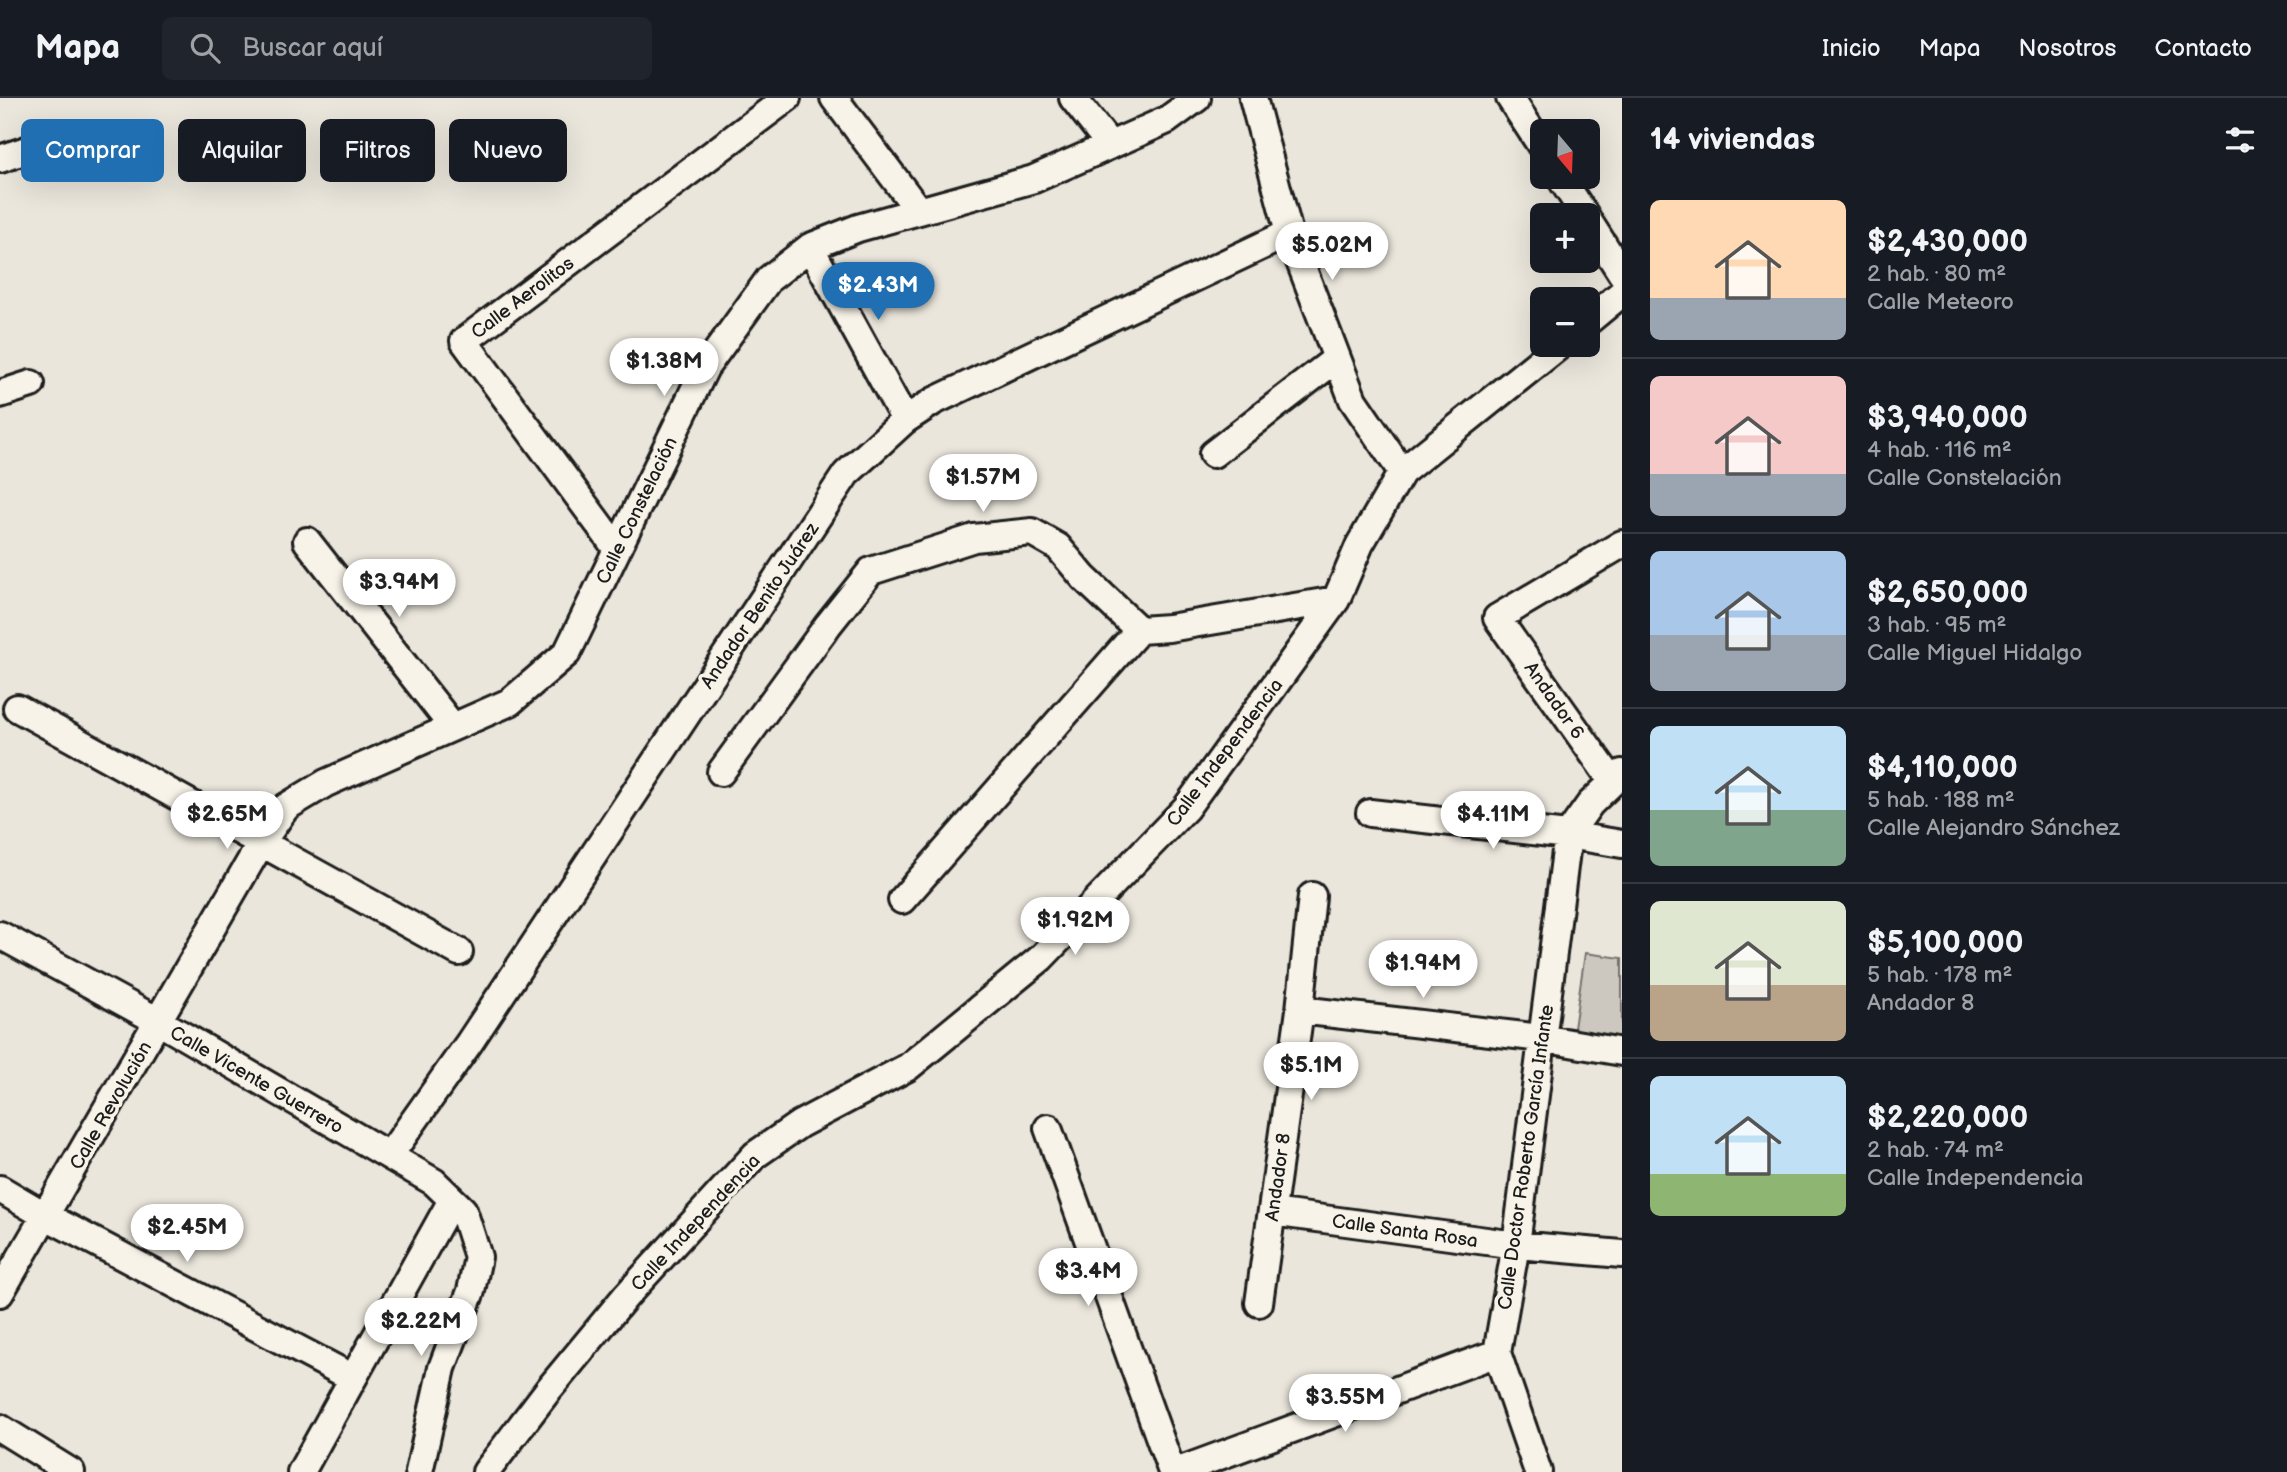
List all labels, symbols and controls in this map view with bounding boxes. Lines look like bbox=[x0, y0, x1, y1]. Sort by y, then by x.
search box bbox=[162, 17, 652, 80]
text: Mapa bbox=[35, 28, 120, 68]
icon: search bbox=[186, 29, 224, 67]
text: Buscar aquí bbox=[242, 33, 383, 64]
text: Inicio bbox=[1822, 34, 1881, 63]
text: Mapa bbox=[1919, 34, 1981, 63]
text: Nosotros bbox=[2019, 34, 2116, 63]
text: Contacto bbox=[2154, 34, 2252, 63]
chip: Comprar bbox=[21, 119, 164, 182]
chip: Alquilar bbox=[178, 119, 306, 182]
chip: Filtros bbox=[320, 119, 435, 182]
chip: Nuevo bbox=[449, 119, 567, 182]
north arrow bbox=[1530, 119, 1600, 189]
map controls bbox=[1530, 119, 1600, 357]
icon: filters bbox=[2221, 121, 2259, 159]
text: 14 viviendas bbox=[1650, 122, 1815, 158]
button: + bbox=[1530, 203, 1600, 273]
pin: $5.02M bbox=[1275, 222, 1389, 282]
text: $2,430,000 bbox=[1867, 224, 2028, 260]
icon: home bbox=[1706, 228, 1790, 312]
text: $5.02M bbox=[1291, 231, 1373, 259]
street label: Calle Aerolitos bbox=[467, 252, 579, 344]
text: 2 hab. · 80 m² bbox=[1867, 260, 2006, 288]
pin: $2.43M bbox=[821, 262, 935, 322]
text: $2.43M bbox=[838, 271, 918, 299]
button: − bbox=[1530, 287, 1600, 357]
text: Calle Meteoro bbox=[1867, 288, 2014, 316]
pin: $1.38M bbox=[607, 338, 721, 398]
text: $1.38M bbox=[626, 347, 702, 375]
text: $3,940,000 bbox=[1867, 400, 2028, 436]
icon: home bbox=[1706, 404, 1790, 488]
street label: Calle Constelación bbox=[592, 433, 683, 588]
text: 4 hab. · 116 m² bbox=[1867, 436, 2012, 464]
pin: $1.57M bbox=[926, 454, 1040, 514]
text: $1.57M bbox=[945, 463, 1021, 491]
text: Calle Constelación bbox=[1867, 464, 2062, 492]
street label: Andador Benito Juárez bbox=[696, 518, 825, 693]
pin: $3.94M bbox=[342, 560, 456, 619]
text: $3.94M bbox=[359, 568, 439, 596]
text: $2,650,000 bbox=[1867, 575, 2028, 611]
icon: home bbox=[1706, 579, 1790, 663]
text: 3 hab. · 95 m² bbox=[1867, 611, 2006, 639]
text: Calle Miguel Hidalgo bbox=[1867, 639, 2082, 667]
street label: Andador 6 bbox=[1519, 658, 1589, 744]
street label: Calle Independencia bbox=[1162, 675, 1288, 831]
text: $4,110,000 bbox=[1867, 750, 2018, 786]
icon: home bbox=[1706, 754, 1790, 838]
text: 5 hab. · 188 m² bbox=[1867, 786, 2015, 814]
pin: $2.65M bbox=[170, 792, 284, 851]
pin: $4.11M bbox=[1436, 792, 1550, 851]
text: $2.65M bbox=[186, 800, 268, 828]
text: $4.11M bbox=[1457, 800, 1529, 828]
text: Calle Alejandro Sánchez bbox=[1867, 814, 2120, 842]
pin: $1.92M bbox=[1018, 898, 1132, 957]
text: $1.92M bbox=[1037, 906, 1113, 934]
text: $5,100,000 bbox=[1867, 925, 2023, 961]
icon: home bbox=[1706, 929, 1790, 1013]
pin: $1.94M bbox=[1366, 940, 1480, 1000]
text: $1.94M bbox=[1385, 949, 1461, 977]
text: 5 hab. · 178 m² bbox=[1867, 961, 2013, 989]
text: Andador 8 bbox=[1867, 989, 1974, 1017]
street label: Calle Doctor Roberto García Infante bbox=[1494, 1003, 1559, 1311]
street label: Calle Vicente Guerrero bbox=[165, 1021, 347, 1139]
street label: Calle Revolución bbox=[65, 1038, 157, 1174]
pin: $5.1M bbox=[1262, 1042, 1360, 1102]
text: $5.1M bbox=[1280, 1051, 1343, 1079]
text: $2,220,000 bbox=[1867, 1100, 2028, 1136]
icon: home bbox=[1706, 1104, 1790, 1188]
street label: Andador 8 bbox=[1261, 1132, 1296, 1223]
text: 2 hab. · 74 m² bbox=[1867, 1136, 2004, 1164]
street label: Calle Independencia bbox=[627, 1150, 766, 1296]
text: Calle Independencia bbox=[1867, 1164, 2084, 1192]
pin: $2.45M bbox=[130, 1204, 244, 1264]
street label: Calle Santa Rosa bbox=[1330, 1210, 1479, 1253]
text: $2.45M bbox=[147, 1213, 227, 1241]
pin: $3.4M bbox=[1039, 1248, 1137, 1308]
text: $3.4M bbox=[1054, 1257, 1122, 1285]
pin: $2.22M bbox=[364, 1298, 478, 1358]
text: $2.22M bbox=[380, 1307, 462, 1335]
pin: $3.55M bbox=[1288, 1374, 1402, 1434]
text: $3.55M bbox=[1305, 1383, 1385, 1411]

